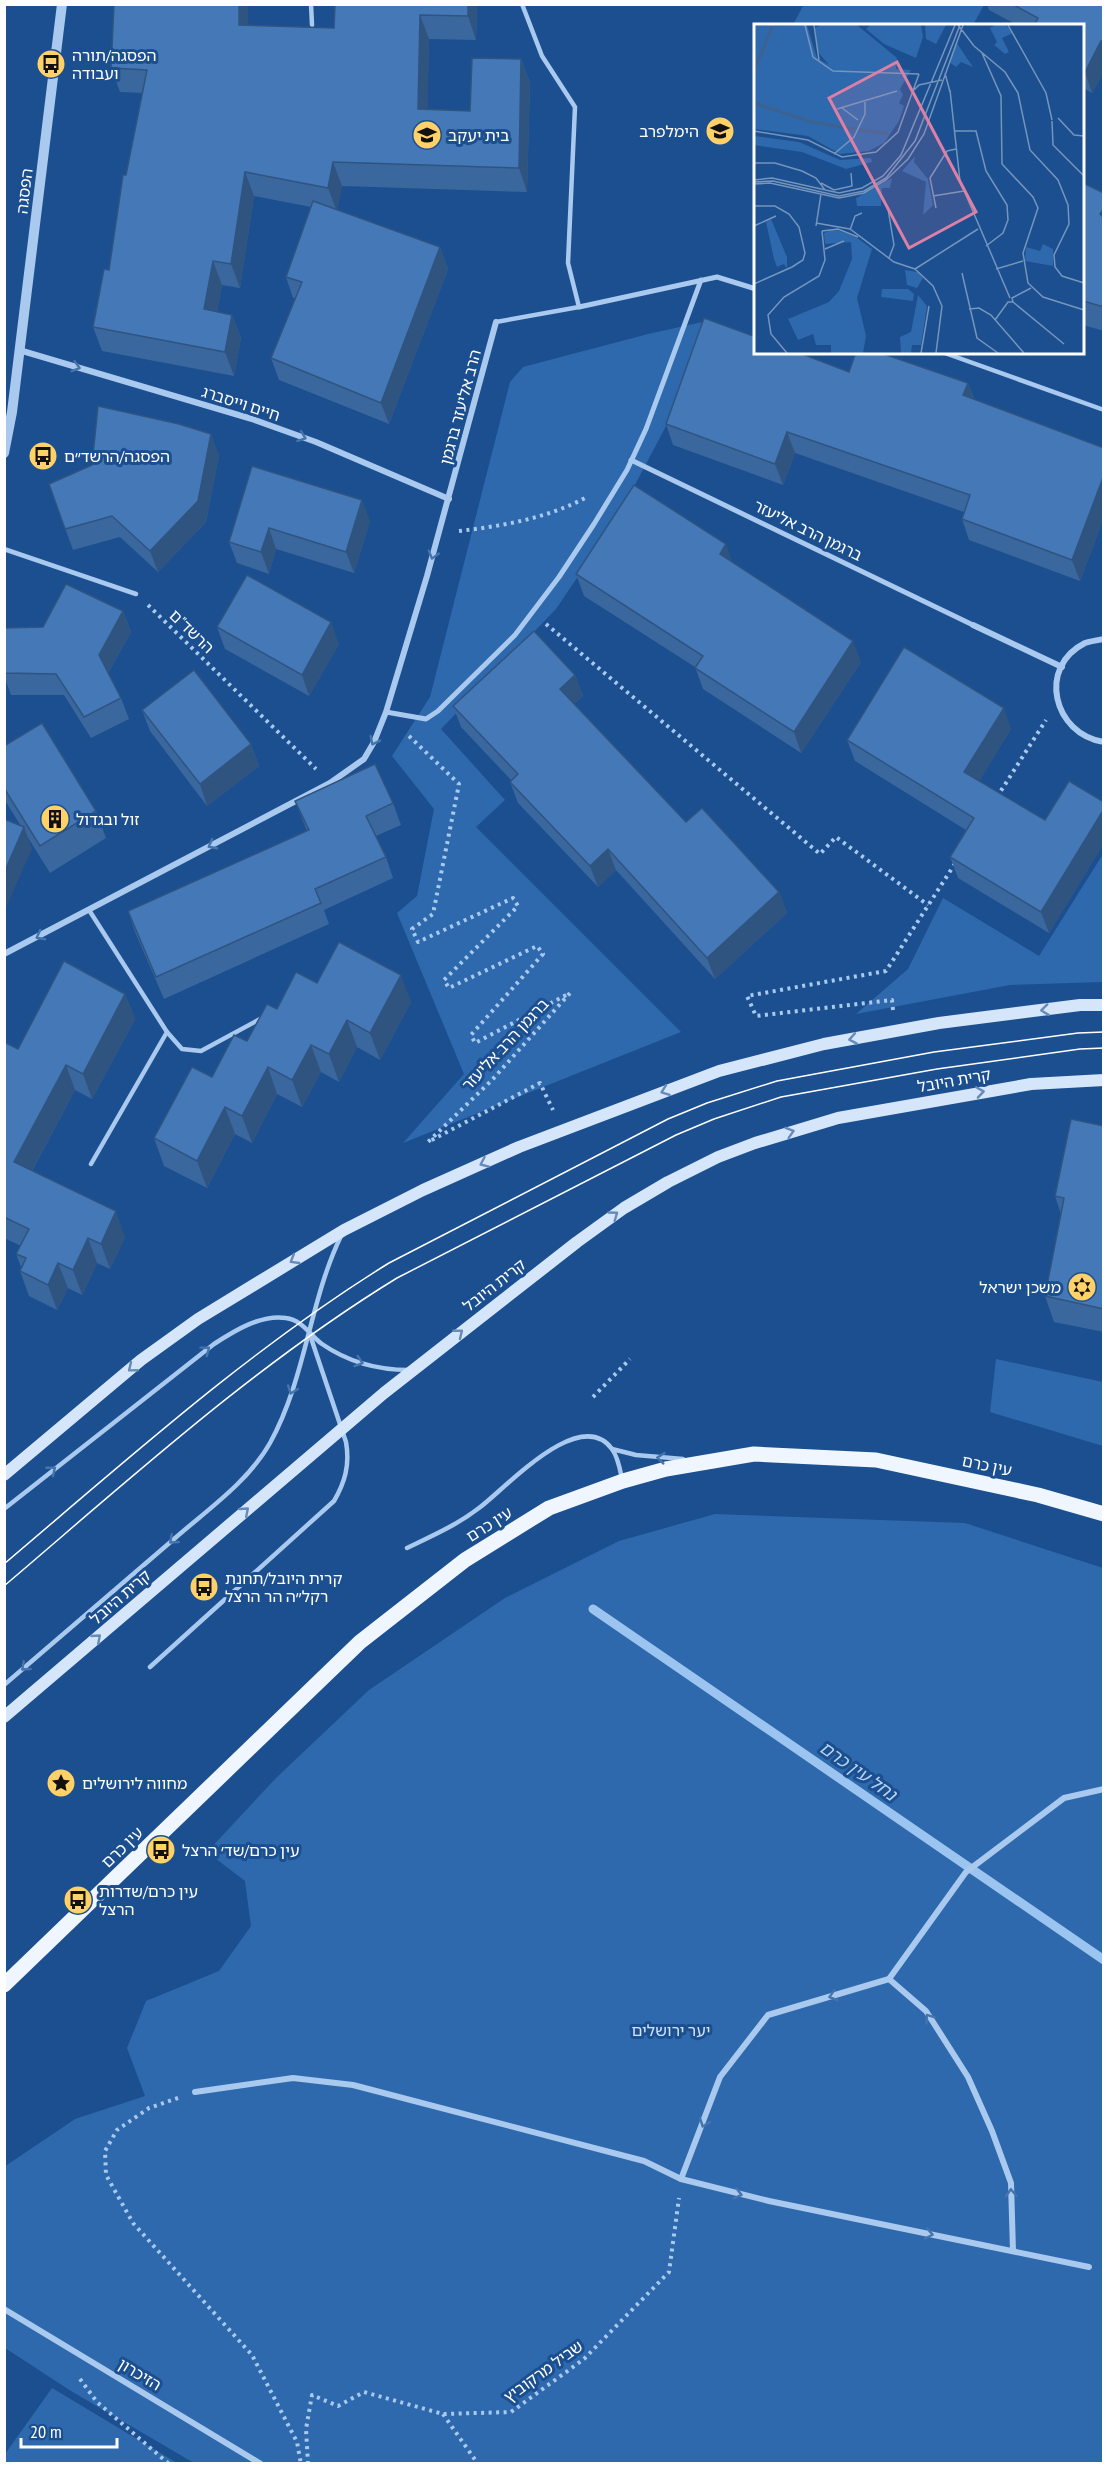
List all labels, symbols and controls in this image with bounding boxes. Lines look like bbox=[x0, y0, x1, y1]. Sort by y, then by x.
inset map bbox=[754, 24, 1084, 354]
place label: הפסגה/תורה ועבודה bbox=[72, 45, 157, 83]
bus stop icon: הפסגה/תורה ועבודה bbox=[35, 48, 67, 80]
school or university icon: הימלפרב bbox=[704, 115, 736, 147]
school or university icon: בית יעקב bbox=[411, 119, 443, 151]
place label: הימלפרב bbox=[639, 121, 699, 141]
place label: בית יעקב bbox=[448, 125, 509, 145]
street label: הפסגה bbox=[11, 167, 37, 215]
street label: הרב אליעזר ברגמן bbox=[435, 347, 485, 467]
one-way arrow bbox=[70, 360, 81, 372]
street label: חיים וייסברג bbox=[199, 381, 283, 425]
one-way arrow bbox=[296, 430, 307, 443]
bus stop icon: הפסגה/הרשד״ם bbox=[27, 440, 59, 472]
place label: הפסגה/הרשד״ם bbox=[64, 446, 170, 466]
street label: ברגמן הרב אליעזר bbox=[750, 495, 866, 565]
one-way arrow bbox=[428, 550, 440, 560]
street label: הרשד"ם bbox=[166, 605, 218, 657]
one-way arrow bbox=[369, 734, 381, 745]
building icon: זול ובגדול bbox=[39, 803, 71, 835]
place label: זול ובגדול bbox=[76, 809, 140, 829]
one-way arrow bbox=[208, 838, 218, 849]
one-way arrow bbox=[35, 929, 46, 940]
street label: ברגמן הרב אליעזר bbox=[457, 994, 553, 1094]
one-way arrow bbox=[1041, 1003, 1050, 1015]
one-way arrow bbox=[848, 1033, 857, 1045]
street label: קרית היובל bbox=[916, 1064, 992, 1096]
one-way arrow bbox=[660, 1084, 671, 1097]
one-way arrow bbox=[976, 1087, 985, 1099]
one-way arrow bbox=[784, 1127, 795, 1139]
one-way arrow bbox=[479, 1155, 490, 1167]
one-way arrow bbox=[608, 1211, 619, 1222]
one-way arrow bbox=[290, 1253, 300, 1265]
street label: קרית היובל bbox=[459, 1254, 529, 1316]
synagogue icon: משכן ישראל bbox=[1066, 1271, 1098, 1303]
place label: משכן ישראל bbox=[979, 1277, 1061, 1297]
one-way arrow bbox=[453, 1330, 464, 1341]
one-way arrow bbox=[199, 1346, 210, 1357]
one-way arrow bbox=[353, 1354, 364, 1367]
one-way arrow bbox=[128, 1361, 139, 1372]
one-way arrow bbox=[286, 1384, 299, 1395]
street label: עין כרם bbox=[960, 1450, 1014, 1480]
one-way arrow bbox=[656, 1452, 665, 1465]
one-way arrow bbox=[46, 1467, 57, 1478]
street label: עין כרם bbox=[462, 1502, 516, 1546]
one-way arrow bbox=[238, 1508, 249, 1519]
one-way arrow bbox=[169, 1533, 180, 1544]
street label: קרית היובל bbox=[85, 1565, 155, 1629]
place label: קרית היובל/תחנת רקל״ה הר הרצל bbox=[225, 1568, 342, 1606]
bus stop icon: קרית היובל/תחנת רקל״ה הר הרצל bbox=[188, 1571, 220, 1603]
one-way arrow bbox=[90, 1634, 101, 1645]
one-way arrow bbox=[21, 1660, 32, 1671]
water label: נחל עין כרם bbox=[815, 1736, 902, 1806]
place icon: מחווה לירושלים bbox=[45, 1767, 77, 1799]
place label: מחווה לירושלים bbox=[82, 1773, 187, 1793]
street label: עין כרם bbox=[97, 1822, 147, 1872]
bus stop icon: עין כרם/שד׳ הרצל bbox=[145, 1834, 177, 1866]
place label: עין כרם/שד׳ הרצל bbox=[182, 1840, 300, 1860]
place label: עין כרם/שדרות הרצל bbox=[99, 1881, 198, 1919]
bus stop icon: עין כרם/שדרות הרצל bbox=[62, 1884, 94, 1916]
one-way arrow bbox=[828, 1989, 839, 2001]
one-way arrow bbox=[926, 2013, 937, 2024]
park label: יער ירושלים bbox=[632, 2020, 710, 2040]
one-way arrow bbox=[698, 2117, 711, 2128]
one-way arrow bbox=[733, 2186, 743, 2199]
one-way arrow bbox=[1005, 2188, 1017, 2197]
one-way arrow bbox=[924, 2227, 934, 2240]
street label: שביל מרקוביץ bbox=[500, 2336, 586, 2406]
street label: הזיכרון bbox=[115, 2353, 165, 2395]
scale bar bbox=[21, 2411, 117, 2449]
text: 20 m bbox=[30, 2420, 62, 2443]

